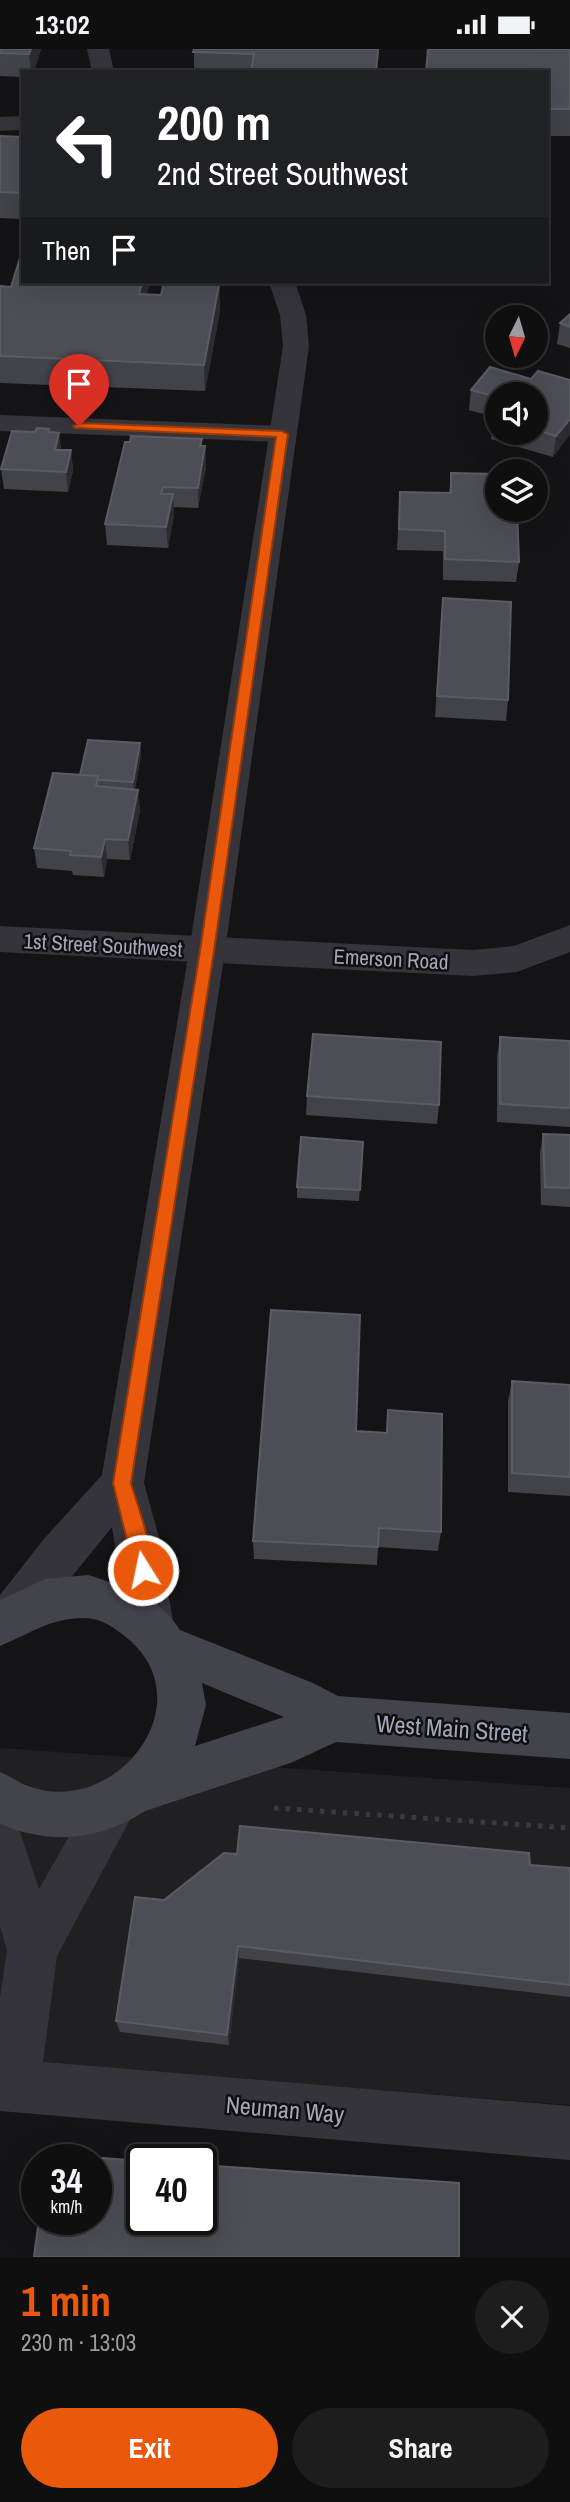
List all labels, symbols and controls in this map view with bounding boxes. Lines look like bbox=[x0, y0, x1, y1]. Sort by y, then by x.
text: 13:02 bbox=[35, 7, 90, 42]
text: 200 m bbox=[157, 89, 271, 155]
icon: left bbox=[42, 98, 133, 189]
text: 2nd Street Southwest bbox=[157, 152, 408, 195]
icon: arrive bbox=[105, 231, 143, 269]
text: Then bbox=[42, 233, 91, 268]
north arrow bbox=[485, 305, 548, 367]
map controls bbox=[485, 305, 548, 522]
pin bbox=[49, 354, 109, 426]
icon: arrive bbox=[60, 365, 98, 403]
button: sound bbox=[485, 382, 548, 445]
button: layers bbox=[485, 459, 548, 522]
street label: 1st Street Southwest bbox=[23, 926, 183, 964]
street label: Emerson Road bbox=[333, 942, 449, 976]
position arrow bbox=[106, 1533, 180, 1607]
street label: West Main Street bbox=[375, 1707, 529, 1749]
street label: Neuman Way bbox=[225, 2088, 346, 2130]
speed limit sign: 40 bbox=[126, 2144, 217, 2235]
text: 34 bbox=[51, 2157, 82, 2204]
text: km/h bbox=[51, 2194, 83, 2219]
text: 1 min bbox=[21, 2273, 111, 2329]
button: close bbox=[475, 2280, 549, 2354]
text: 230 m · 13:03 bbox=[21, 2327, 136, 2358]
button: Exit bbox=[21, 2408, 278, 2488]
button: Share bbox=[292, 2408, 549, 2488]

